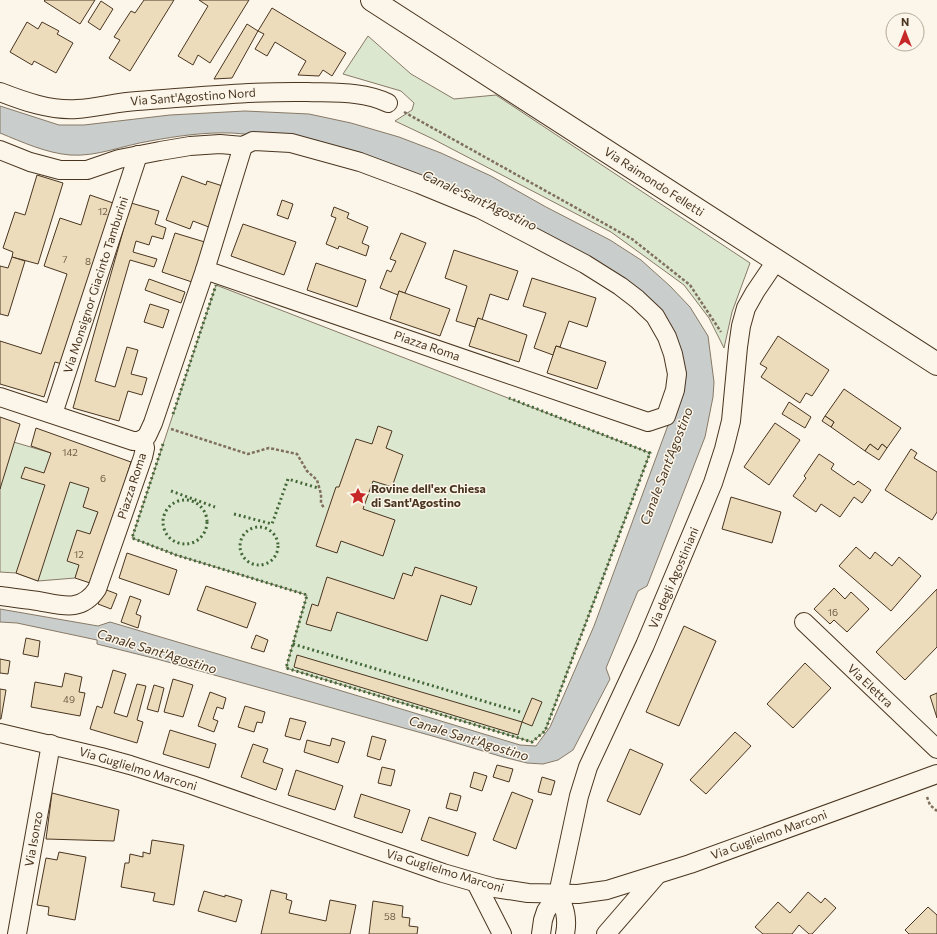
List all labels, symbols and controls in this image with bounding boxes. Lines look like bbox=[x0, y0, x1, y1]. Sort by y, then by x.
north arrow bbox=[885, 12, 925, 52]
text: N bbox=[901, 15, 909, 28]
street label: Via Sant'Agostino Nord bbox=[130, 85, 256, 107]
street label: Via Raimondo Felletti bbox=[602, 144, 707, 219]
water label: Canale Sant'Agostino bbox=[420, 166, 540, 234]
street label: Via Monsignor Giacinto Tamburini bbox=[60, 195, 130, 375]
house number: 12 bbox=[98, 205, 108, 217]
house number: 7 bbox=[62, 253, 68, 265]
house number: 8 bbox=[85, 255, 91, 267]
street label: Piazza Roma bbox=[392, 327, 462, 363]
water label: Canale Sant'Agostino bbox=[636, 405, 696, 527]
house number: 142 bbox=[62, 446, 78, 458]
street label: Piazza Roma bbox=[114, 451, 148, 521]
house number: 6 bbox=[100, 472, 106, 484]
place label: Rovine dell'ex Chiesa di Sant'Agostino bbox=[371, 481, 486, 509]
place icon: Rovine dell'ex Chiesa di Sant'Agostino bbox=[348, 486, 368, 506]
street label: Via degli Agostiniani bbox=[645, 525, 701, 631]
house number: 12 bbox=[74, 548, 84, 560]
house number: 16 bbox=[828, 606, 838, 618]
water label: Canale Sant'Agostino bbox=[95, 625, 219, 677]
street label: Via Elettra bbox=[845, 661, 896, 710]
house number: 49 bbox=[63, 693, 75, 705]
water label: Canale Sant'Agostino bbox=[407, 712, 531, 764]
street label: Via Guglielmo Marconi bbox=[78, 743, 199, 793]
street label: Via Guglielmo Marconi bbox=[709, 807, 829, 862]
street label: Via Isonzo bbox=[21, 810, 45, 868]
street label: Via Guglielmo Marconi bbox=[385, 845, 506, 895]
house number: 58 bbox=[384, 910, 396, 922]

